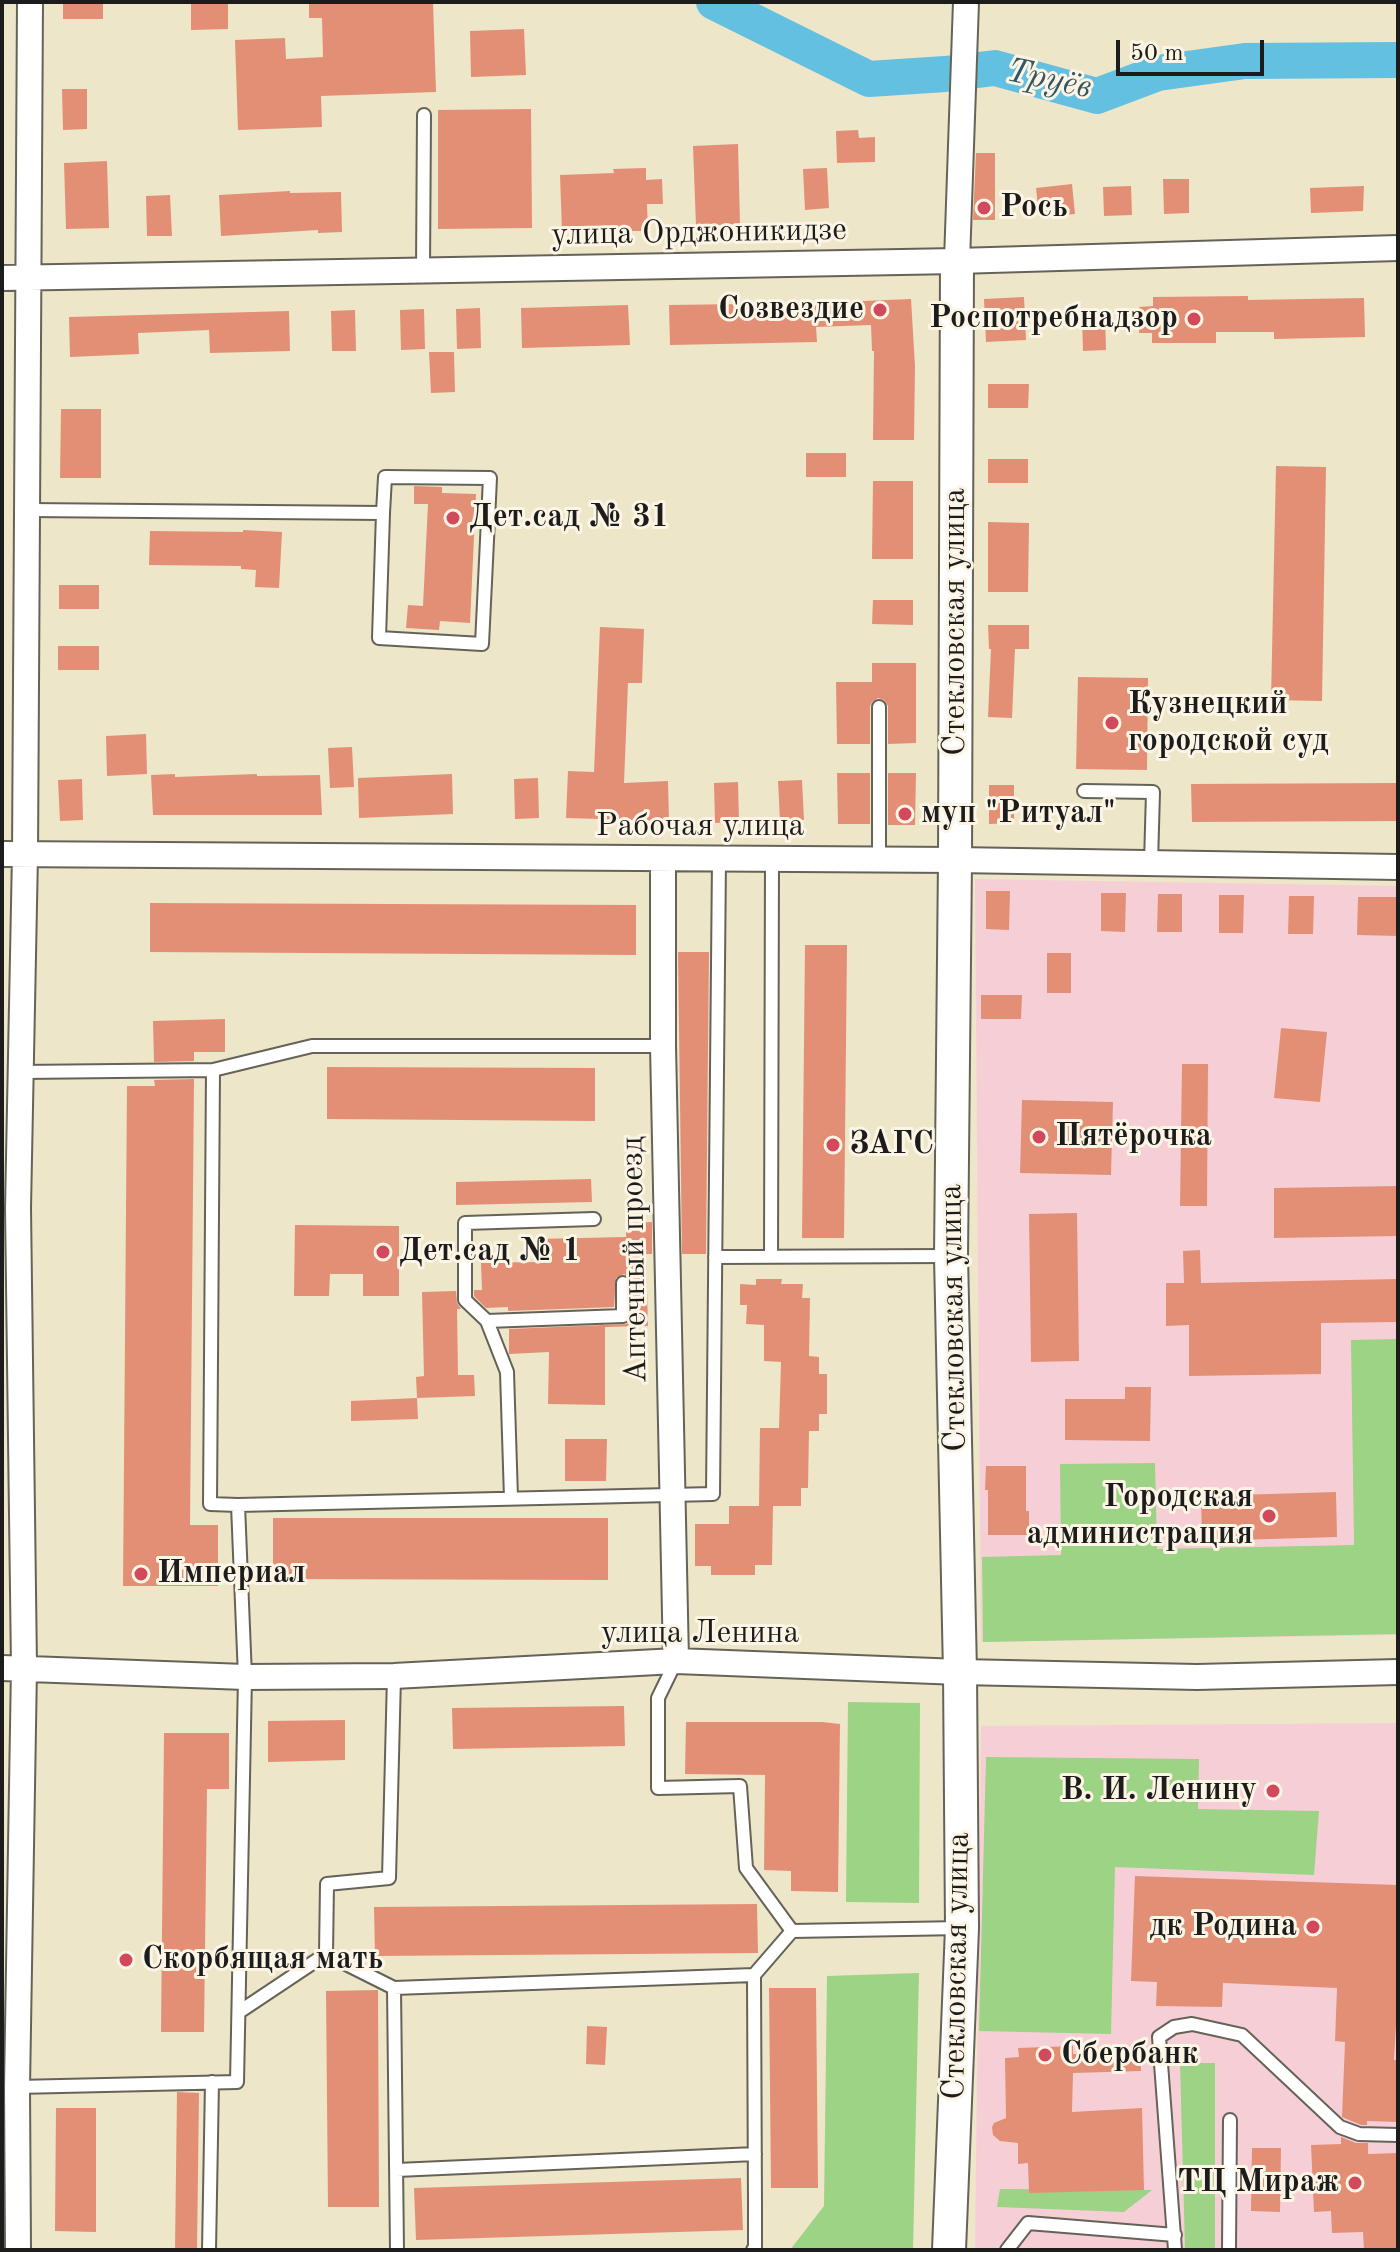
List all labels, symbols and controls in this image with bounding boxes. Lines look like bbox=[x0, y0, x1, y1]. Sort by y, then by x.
scale bar bbox=[1120, 24, 1268, 74]
text: 50 m bbox=[1130, 42, 1184, 66]
water label: Труёв bbox=[1003, 51, 1095, 109]
place label: Рось bbox=[1000, 189, 1068, 227]
marker: Рось bbox=[975, 199, 993, 217]
street label: улица Орджоникидзе bbox=[551, 211, 847, 255]
place label: Созвездие bbox=[718, 291, 864, 329]
place label: Роспотребнадзор bbox=[929, 300, 1178, 338]
marker: Созвездие bbox=[871, 301, 889, 319]
marker: Роспотребнадзор bbox=[1185, 310, 1203, 328]
street label: Стекловская улица bbox=[937, 488, 975, 756]
place label: Дет.сад № 31 bbox=[469, 499, 669, 537]
marker: Дет.сад № 31 bbox=[444, 509, 462, 527]
place label: Кузнецкий городской суд bbox=[1128, 686, 1329, 761]
marker: Кузнецкий городской суд bbox=[1103, 714, 1121, 732]
place label: муп "Ритуал" bbox=[921, 795, 1116, 833]
marker: муп "Ритуал" bbox=[896, 805, 914, 823]
street label: Рабочая улица bbox=[596, 808, 804, 846]
place label: Пятёрочка bbox=[1055, 1118, 1212, 1156]
place label: ЗАГС bbox=[849, 1126, 934, 1164]
marker: Пятёрочка bbox=[1030, 1128, 1048, 1146]
street label: Аптечный проезд bbox=[614, 1136, 656, 1384]
marker: ЗАГС bbox=[824, 1136, 842, 1154]
street label: Стекловская улица bbox=[932, 1184, 976, 1452]
place label: Дет.сад № 1 bbox=[399, 1233, 581, 1271]
marker: Дет.сад № 1 bbox=[374, 1243, 392, 1261]
place label: Городская администрация bbox=[1027, 1479, 1253, 1554]
marker: Городская администрация bbox=[1260, 1507, 1278, 1525]
place label: Империал bbox=[157, 1555, 306, 1593]
marker: Империал bbox=[132, 1565, 150, 1583]
street label: улица Ленина bbox=[601, 1615, 799, 1653]
place label: В. И. Ленину bbox=[1061, 1772, 1257, 1810]
marker: В. И. Ленину bbox=[1264, 1782, 1282, 1800]
street label: Стекловская улица bbox=[935, 1832, 979, 2100]
place label: дк Родина bbox=[1150, 1908, 1297, 1946]
marker: дк Родина bbox=[1304, 1918, 1322, 1936]
place label: Скорбящая мать bbox=[142, 1941, 383, 1979]
marker: Скорбящая мать bbox=[117, 1951, 135, 1969]
place label: Сбербанк bbox=[1061, 2036, 1198, 2074]
marker: Сбербанк bbox=[1036, 2046, 1054, 2064]
place label: ТЦ Мираж bbox=[1177, 2164, 1339, 2202]
marker: ТЦ Мираж bbox=[1346, 2174, 1364, 2192]

